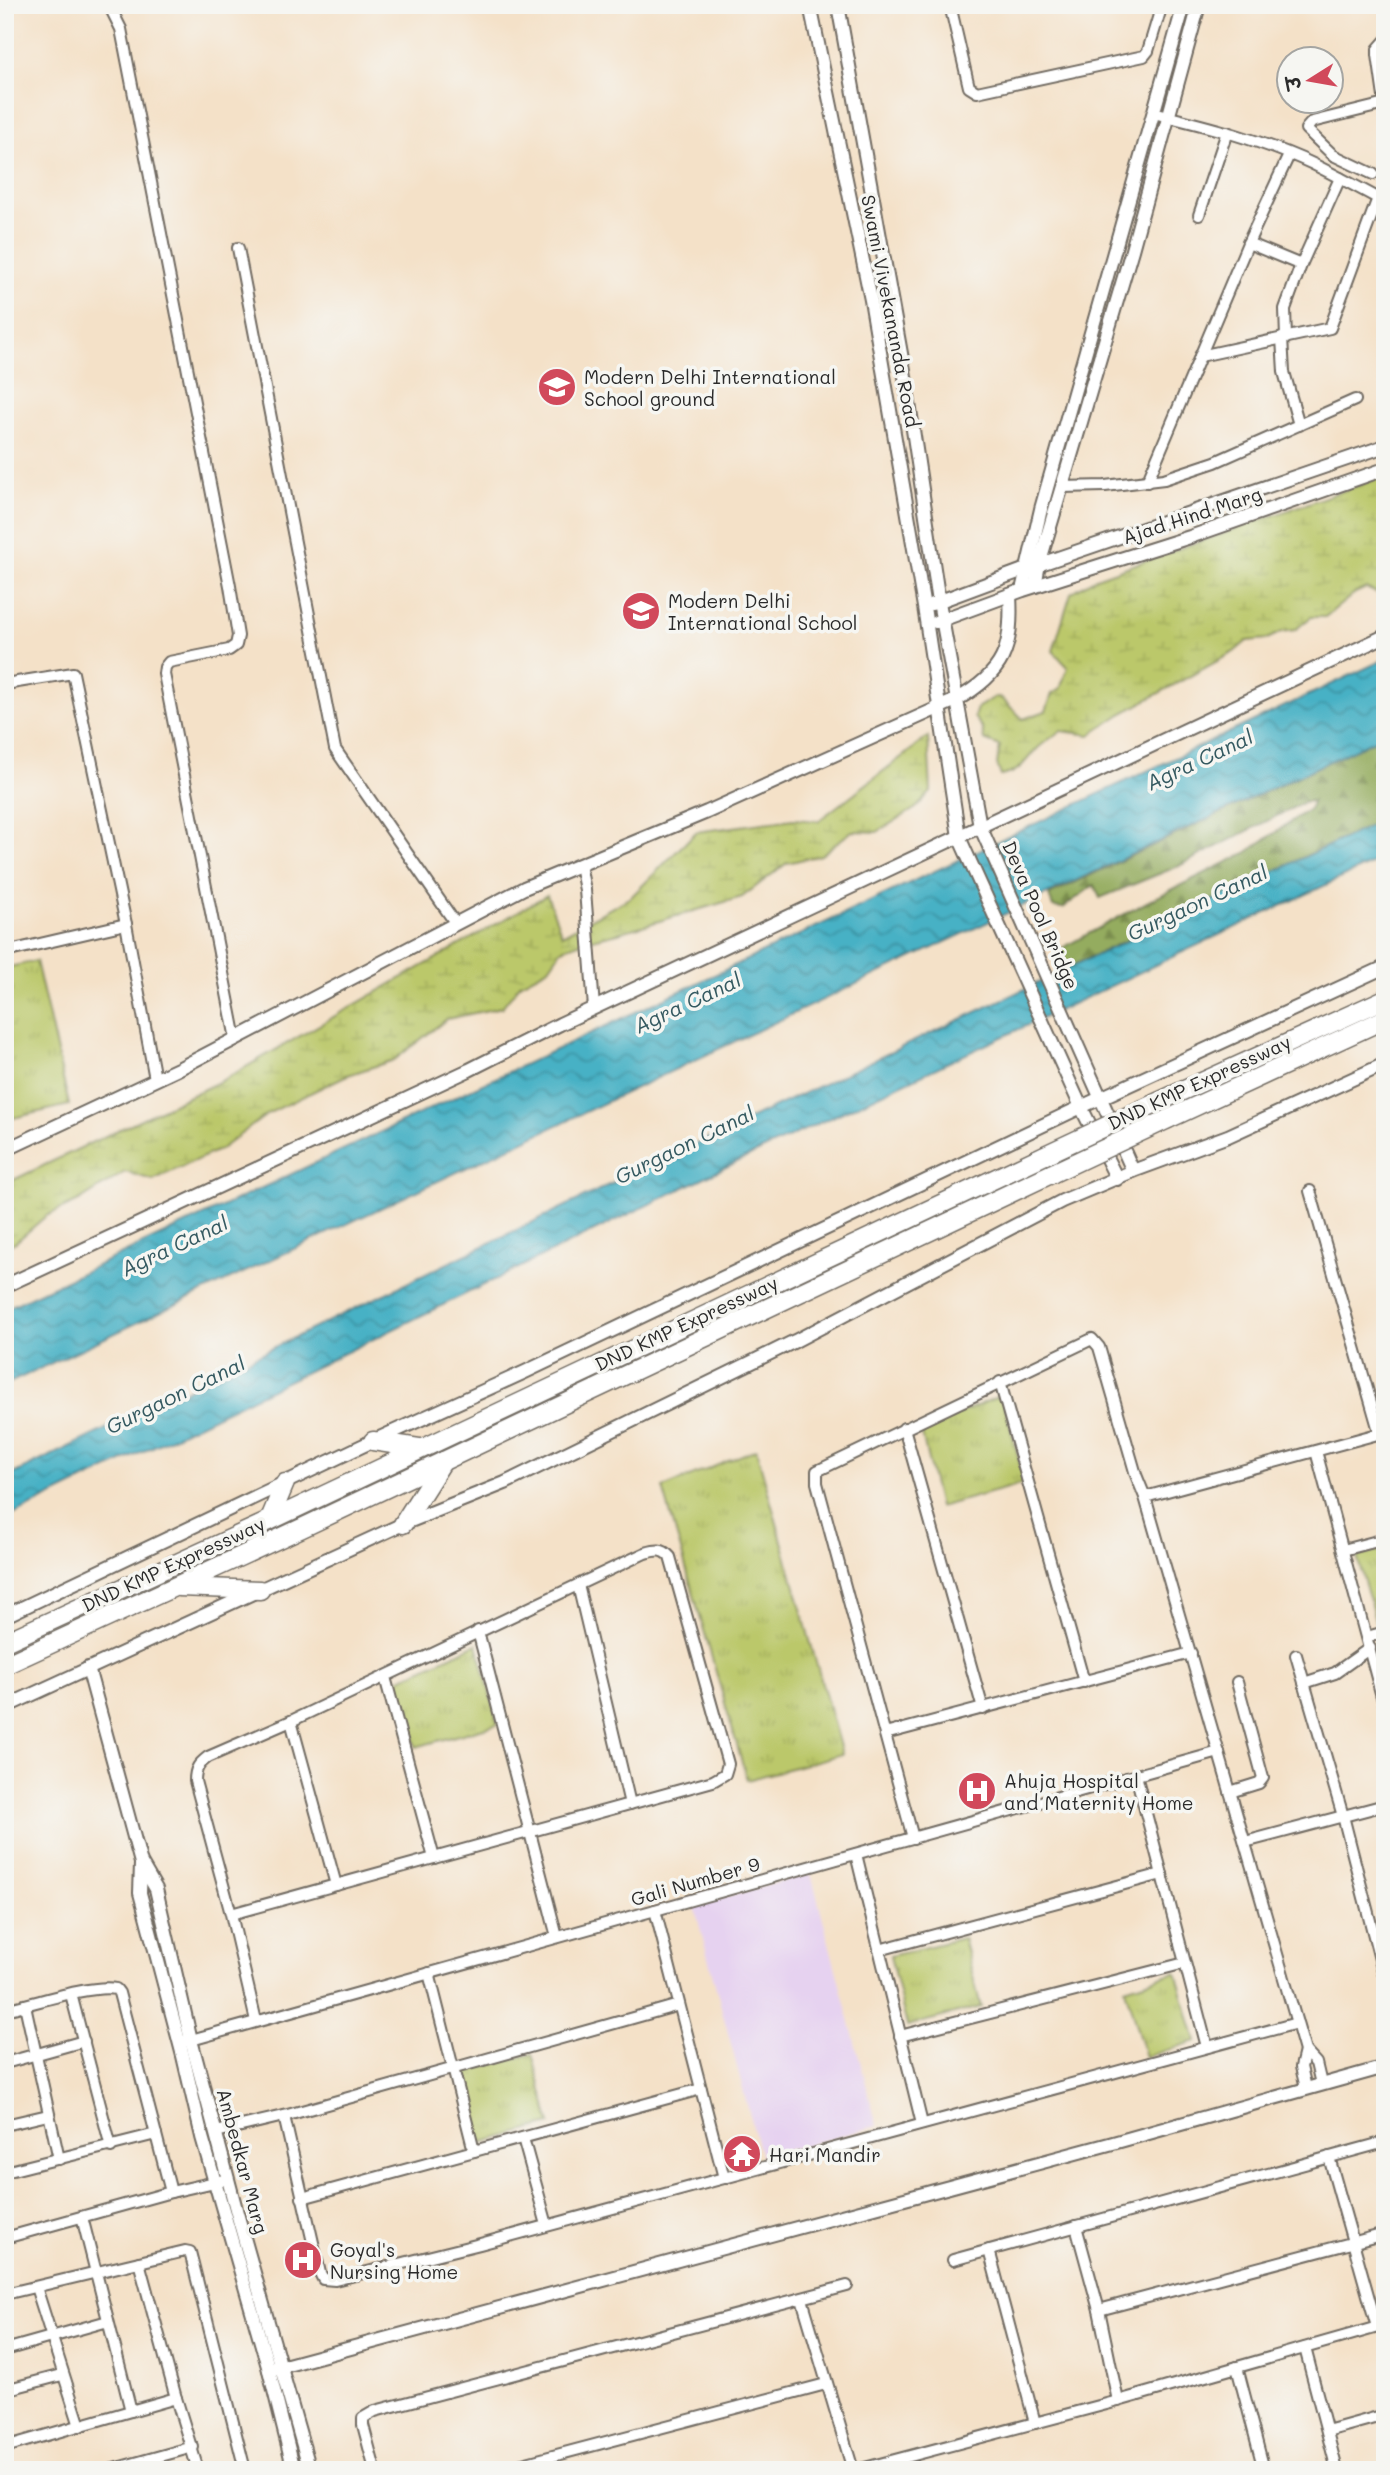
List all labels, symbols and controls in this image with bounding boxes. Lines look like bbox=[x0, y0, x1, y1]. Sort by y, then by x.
north arrow bbox=[1274, 46, 1344, 116]
text: उ bbox=[1279, 72, 1307, 94]
street label: Swami Vivekananda Road bbox=[856, 193, 926, 429]
place label: Modern Delhi International School ground bbox=[584, 364, 836, 411]
school or university icon: Modern Delhi International School ground bbox=[536, 366, 578, 408]
street label: Ajad Hind Marg bbox=[1119, 481, 1265, 549]
place label: Modern Delhi International School bbox=[668, 588, 857, 635]
school or university icon: Modern Delhi International School bbox=[620, 590, 662, 632]
water label: Agra Canal bbox=[1141, 722, 1258, 796]
street label: Deva Pool Bridge bbox=[997, 837, 1085, 993]
water label: Gurgaon Canal bbox=[1123, 857, 1272, 946]
water label: Agra Canal bbox=[629, 965, 746, 1039]
street label: DND KMP Expressway bbox=[1103, 1029, 1295, 1135]
water label: Gurgaon Canal bbox=[610, 1098, 759, 1189]
water label: Agra Canal bbox=[116, 1208, 233, 1282]
street label: DND KMP Expressway bbox=[590, 1270, 782, 1376]
water label: Gurgaon Canal bbox=[101, 1348, 250, 1439]
street label: DND KMP Expressway bbox=[77, 1511, 269, 1617]
place label: Ahuja Hospital and Maternity Home bbox=[1004, 1768, 1194, 1815]
hospital icon: Ahuja Hospital and Maternity Home bbox=[956, 1770, 998, 1812]
street label: Gali Number 9 bbox=[628, 1851, 762, 1911]
street label: Ambedkar Marg bbox=[212, 2086, 274, 2236]
temple icon: Hari Mandir bbox=[721, 2133, 763, 2175]
place label: Hari Mandir bbox=[769, 2142, 881, 2167]
place label: Goyal's Nursing Home bbox=[330, 2237, 458, 2284]
hospital icon: Goyal's Nursing Home bbox=[282, 2239, 324, 2281]

